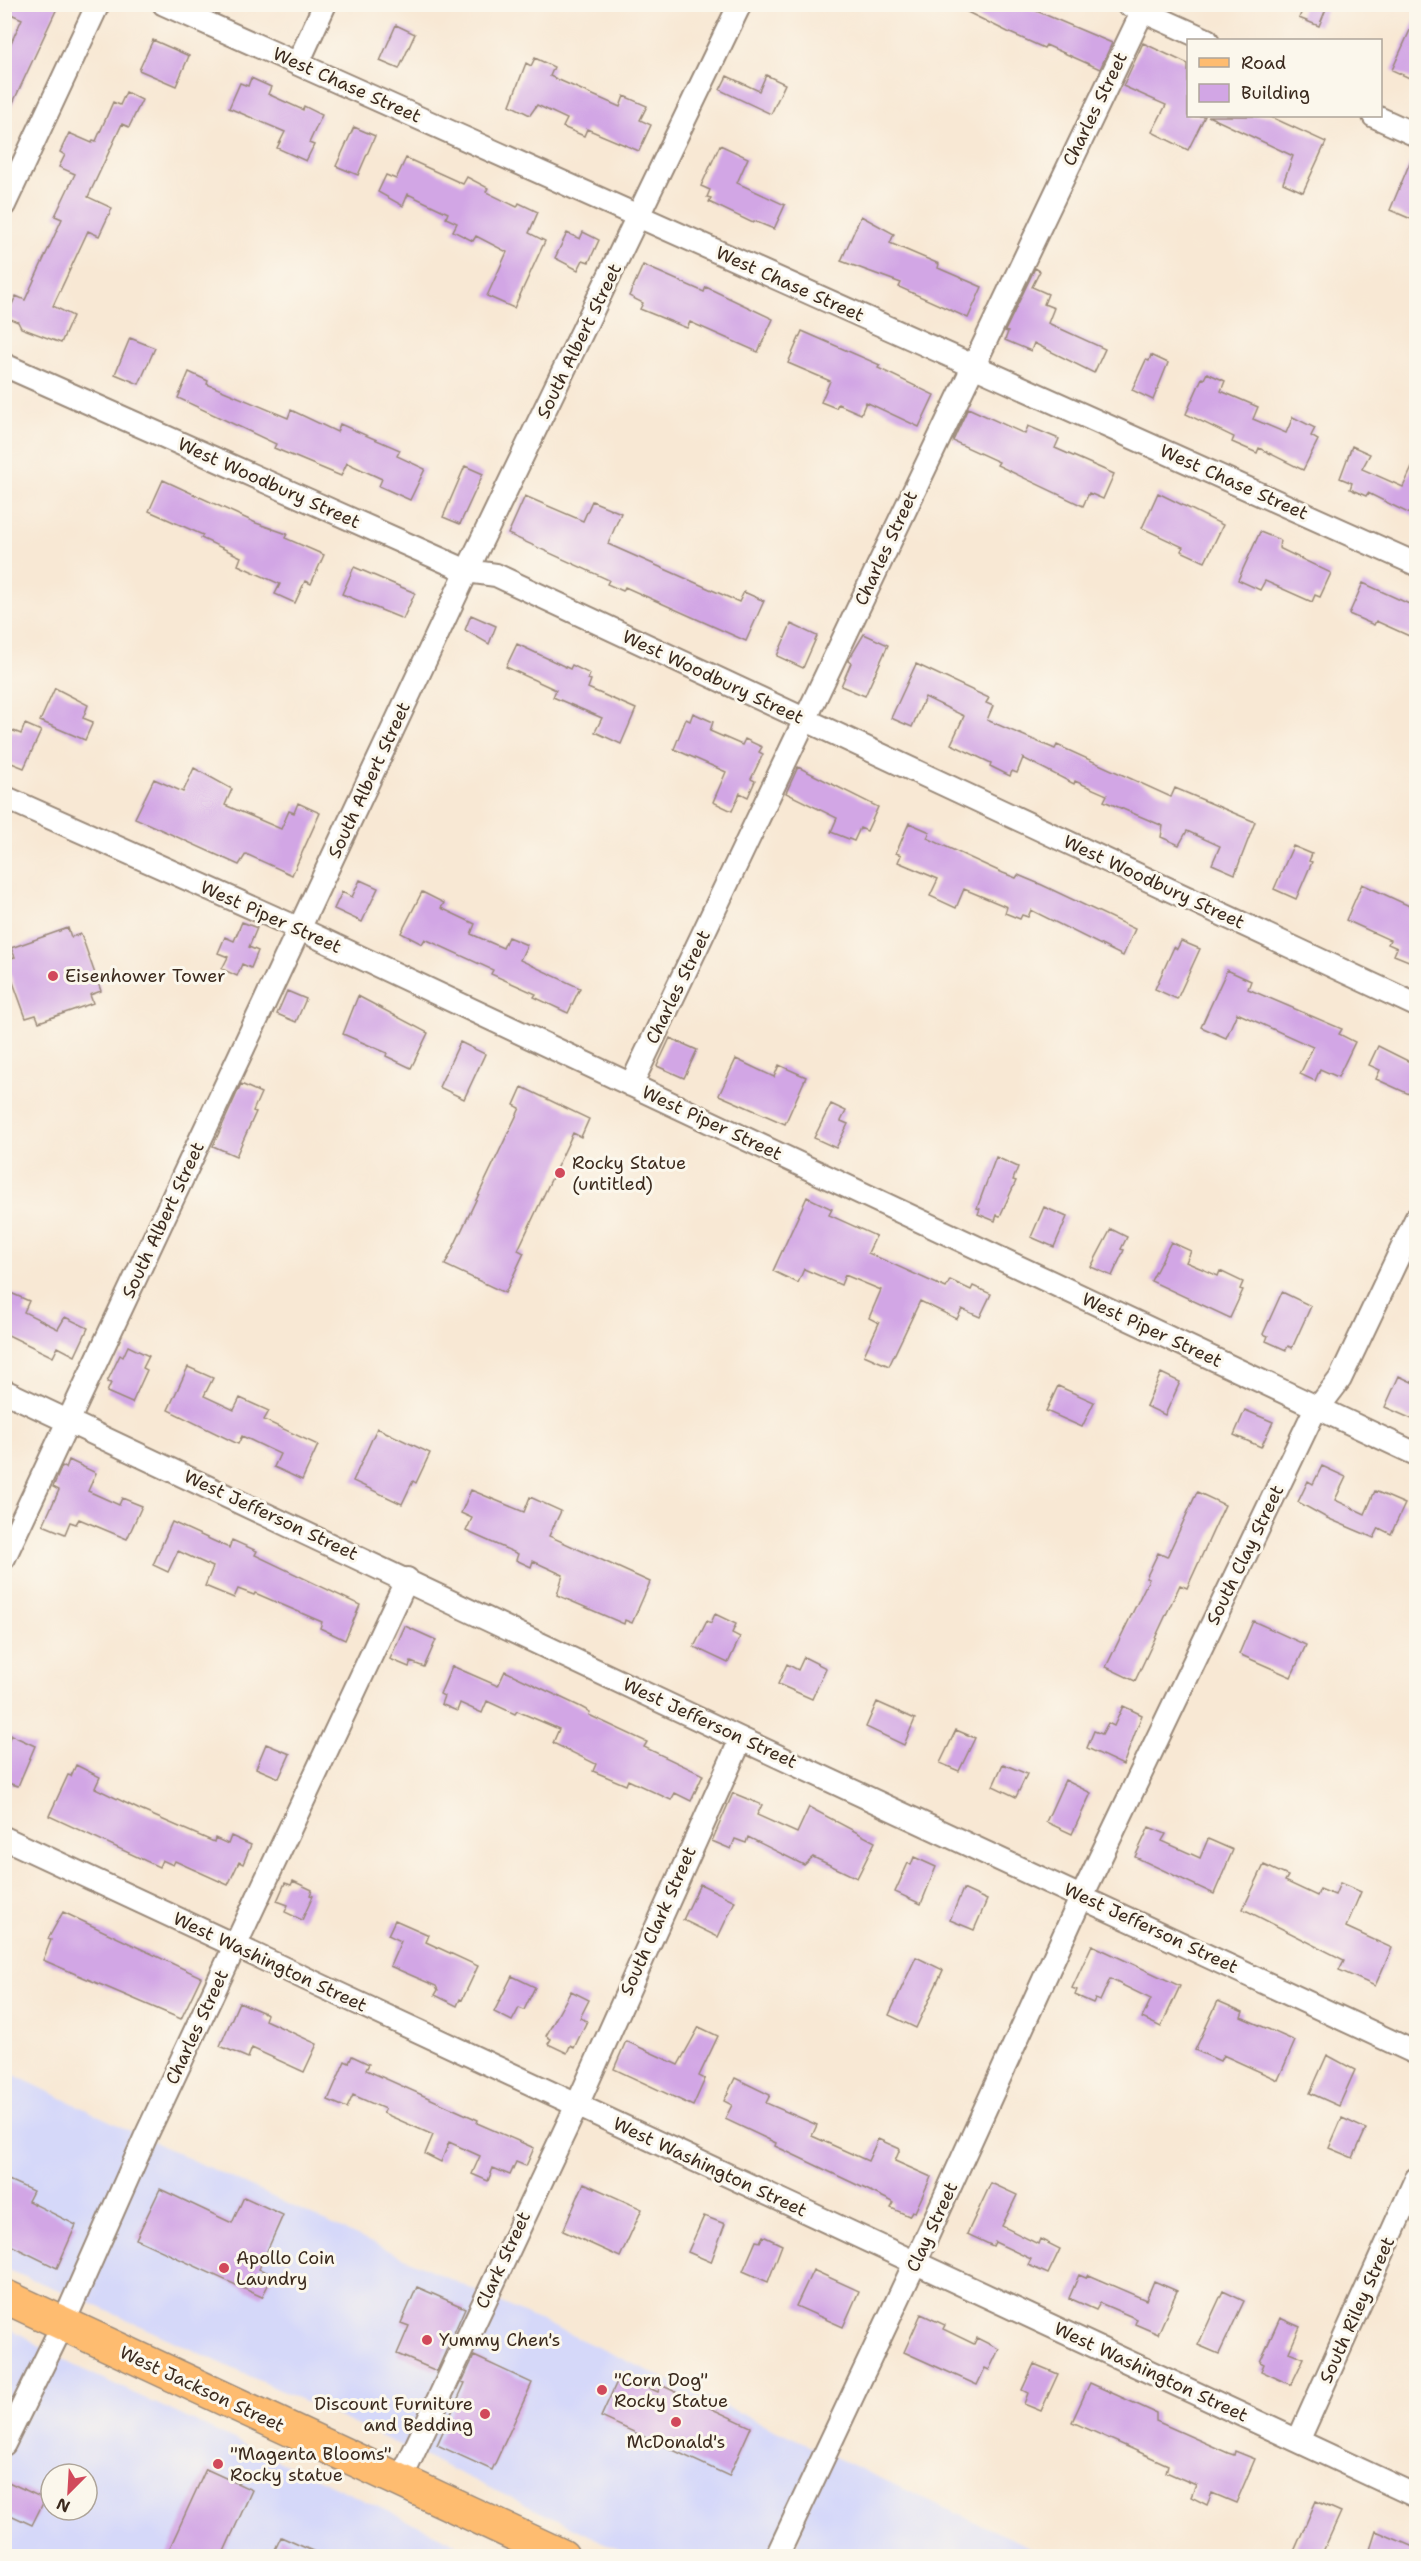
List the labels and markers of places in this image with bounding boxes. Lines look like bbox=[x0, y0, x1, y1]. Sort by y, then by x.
place label: Eisenhower Tower bbox=[65, 964, 226, 988]
marker: Eisenhower Tower bbox=[46, 969, 60, 983]
place label: Rocky Statue (untitled) bbox=[572, 1151, 686, 1196]
marker: Rocky Statue (untitled) bbox=[553, 1166, 567, 1180]
place label: Apollo Coin Laundry bbox=[236, 2246, 335, 2291]
marker: Apollo Coin Laundry bbox=[217, 2261, 231, 2275]
place label: Yummy Chen's bbox=[439, 2328, 560, 2352]
marker: Yummy Chen's bbox=[420, 2333, 434, 2347]
place label: "Corn Dog" Rocky Statue bbox=[614, 2368, 728, 2413]
marker: "Corn Dog" Rocky Statue bbox=[595, 2383, 609, 2397]
place label: Discount Furniture and Bedding bbox=[314, 2392, 473, 2437]
marker: Discount Furniture and Bedding bbox=[478, 2407, 492, 2421]
marker: McDonald's bbox=[669, 2415, 683, 2429]
place label: McDonald's bbox=[627, 2430, 725, 2454]
place label: "Magenta Blooms" Rocky statue bbox=[230, 2442, 392, 2487]
marker: "Magenta Blooms" Rocky statue bbox=[211, 2457, 225, 2471]

